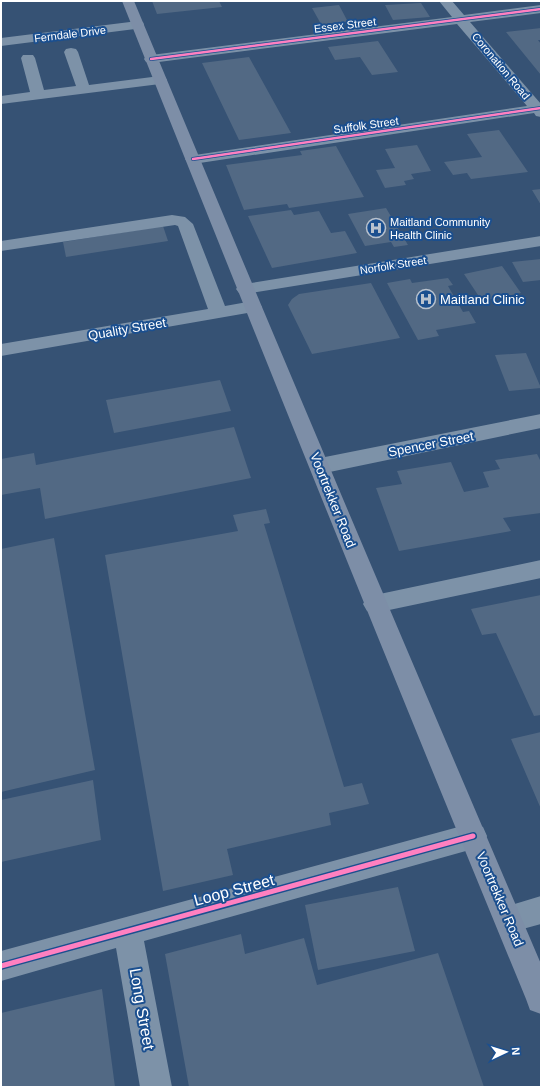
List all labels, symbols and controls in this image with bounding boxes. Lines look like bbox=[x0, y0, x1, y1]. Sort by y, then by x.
street label: Essex Street bbox=[313, 15, 377, 35]
street label: Ferndale Drive bbox=[33, 24, 107, 44]
street label: Coronation Road bbox=[470, 30, 532, 102]
street label: Suffolk Street bbox=[333, 114, 399, 136]
place label: Maitland Community Health Clinic bbox=[390, 216, 491, 241]
hospital icon: Maitland Community Health Clinic bbox=[365, 217, 387, 239]
street label: Norfolk Street bbox=[359, 254, 427, 276]
hospital icon: Maitland Clinic bbox=[415, 288, 437, 310]
place label: Maitland Clinic bbox=[440, 292, 525, 307]
street label: Quality Street bbox=[87, 315, 167, 343]
street label: Spencer Street bbox=[387, 428, 475, 460]
street label: Voortrekker Road bbox=[307, 450, 359, 550]
street label: Voortrekker Road bbox=[473, 850, 527, 948]
street label: Loop Street bbox=[192, 871, 277, 909]
street label: Long Street bbox=[126, 967, 158, 1052]
north arrow bbox=[486, 1032, 526, 1072]
text: N bbox=[510, 1047, 522, 1056]

